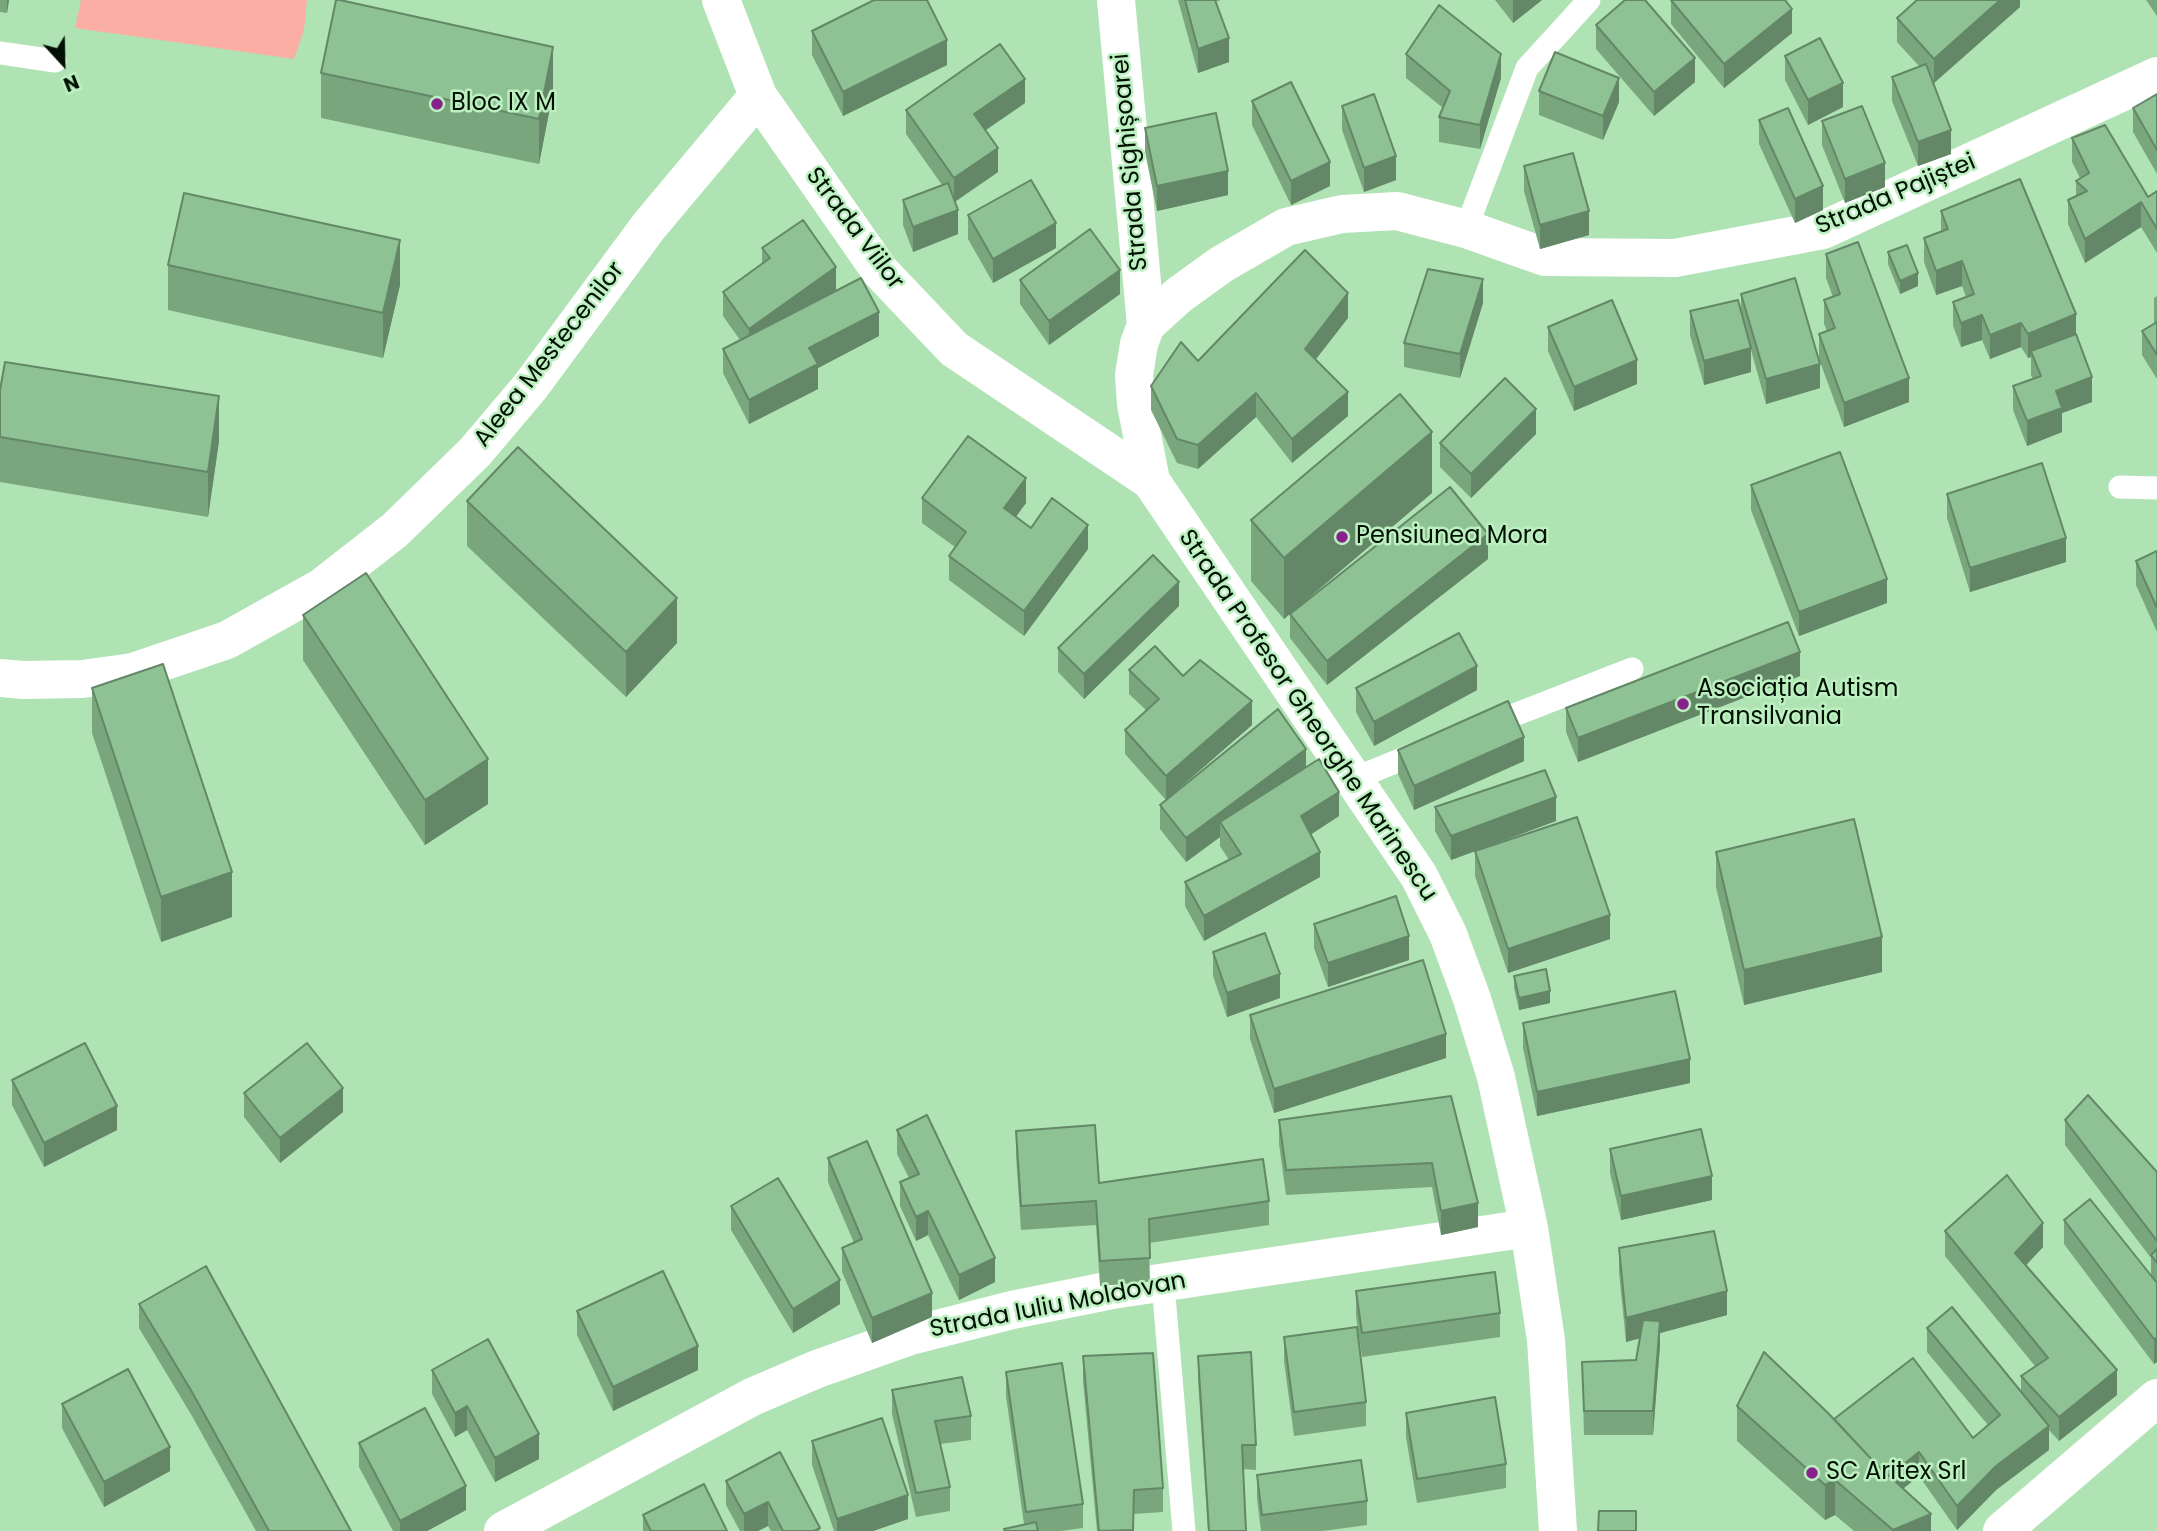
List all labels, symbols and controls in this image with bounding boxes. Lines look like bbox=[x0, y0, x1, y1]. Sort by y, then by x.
north arrow bbox=[28, 28, 98, 98]
street label: Strada Sighișoarei bbox=[1107, 52, 1155, 272]
text: N bbox=[59, 68, 83, 98]
place label: Bloc IX M bbox=[451, 90, 556, 118]
marker: Bloc IX M bbox=[429, 96, 445, 112]
street label: Strada Pajiștei bbox=[1812, 148, 1980, 242]
street label: Strada Viilor bbox=[799, 162, 909, 296]
street label: Aleea Mestecenilor bbox=[469, 257, 631, 453]
place label: Pensiunea Mora bbox=[1356, 523, 1548, 551]
street label: Strada Profesor Gheorghe Marinescu bbox=[1172, 525, 1442, 907]
marker: Pensiunea Mora bbox=[1334, 529, 1350, 545]
place label: Asociația Autism Transilvania bbox=[1697, 676, 1898, 732]
marker: Asociația Autism Transilvania bbox=[1675, 696, 1691, 712]
street label: Strada Iuliu Moldovan bbox=[928, 1267, 1188, 1345]
place label: SC Aritex Srl bbox=[1826, 1459, 1967, 1487]
marker: SC Aritex Srl bbox=[1804, 1465, 1820, 1481]

